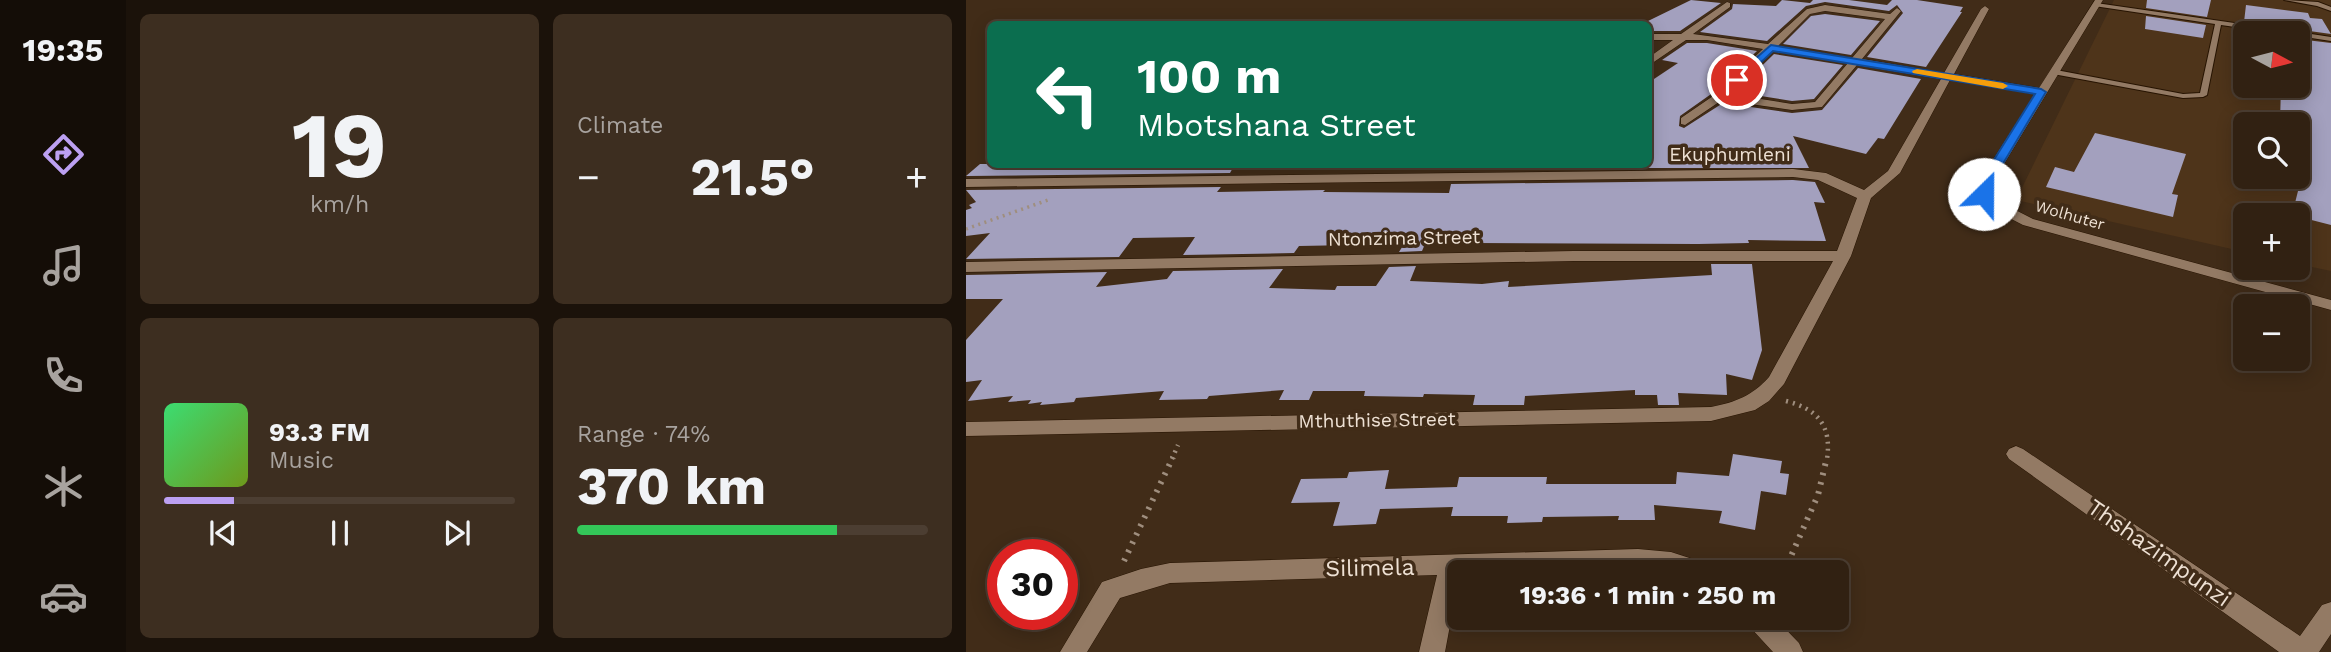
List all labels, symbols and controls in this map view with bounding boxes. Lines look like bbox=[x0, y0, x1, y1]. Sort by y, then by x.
north arrow bbox=[2233, 21, 2310, 98]
map controls bbox=[2233, 21, 2310, 371]
text: 19:35 bbox=[23, 31, 103, 69]
text: 100 m bbox=[1137, 47, 1281, 105]
icon: left bbox=[1022, 49, 1113, 140]
pin bbox=[1707, 50, 1767, 110]
icon: arrive bbox=[1718, 61, 1756, 99]
text: 19 bbox=[292, 92, 387, 199]
text: Mbotshana Street bbox=[1137, 106, 1416, 144]
text: Climate bbox=[577, 112, 663, 139]
button: search bbox=[2233, 112, 2310, 189]
icon: directions bbox=[39, 130, 88, 179]
street label: Ekuphumleni bbox=[1669, 143, 1791, 166]
text: 21.5° bbox=[690, 147, 815, 208]
text: − bbox=[577, 155, 600, 199]
text: + bbox=[905, 155, 928, 199]
position arrow bbox=[1947, 157, 2021, 231]
text: km/h bbox=[310, 191, 369, 218]
street label: Wolhuter bbox=[2033, 196, 2107, 234]
button: + bbox=[2233, 203, 2310, 280]
street label: Ntonzima Street bbox=[1328, 225, 1480, 251]
icon: music bbox=[39, 241, 88, 290]
button: − bbox=[2233, 294, 2310, 371]
icon: phone bbox=[39, 351, 88, 400]
street label: Mthuthise Street bbox=[1298, 407, 1456, 433]
text: 93.3 FM bbox=[269, 417, 370, 447]
text: Range · 74% bbox=[577, 421, 710, 448]
text: Music bbox=[269, 447, 334, 474]
text: 370 km bbox=[577, 456, 766, 517]
icon: climate bbox=[39, 462, 88, 511]
street label: Thshazimpunzi bbox=[2082, 494, 2236, 612]
icon: previous bbox=[204, 514, 242, 552]
icon: pause bbox=[321, 514, 359, 552]
icon: next bbox=[438, 514, 476, 552]
speed limit sign: 30 bbox=[987, 539, 1078, 630]
street label: Silimela bbox=[1325, 554, 1415, 582]
icon: car bbox=[39, 572, 88, 621]
text: 19:36 · 1 min · 250 m bbox=[1520, 580, 1776, 610]

